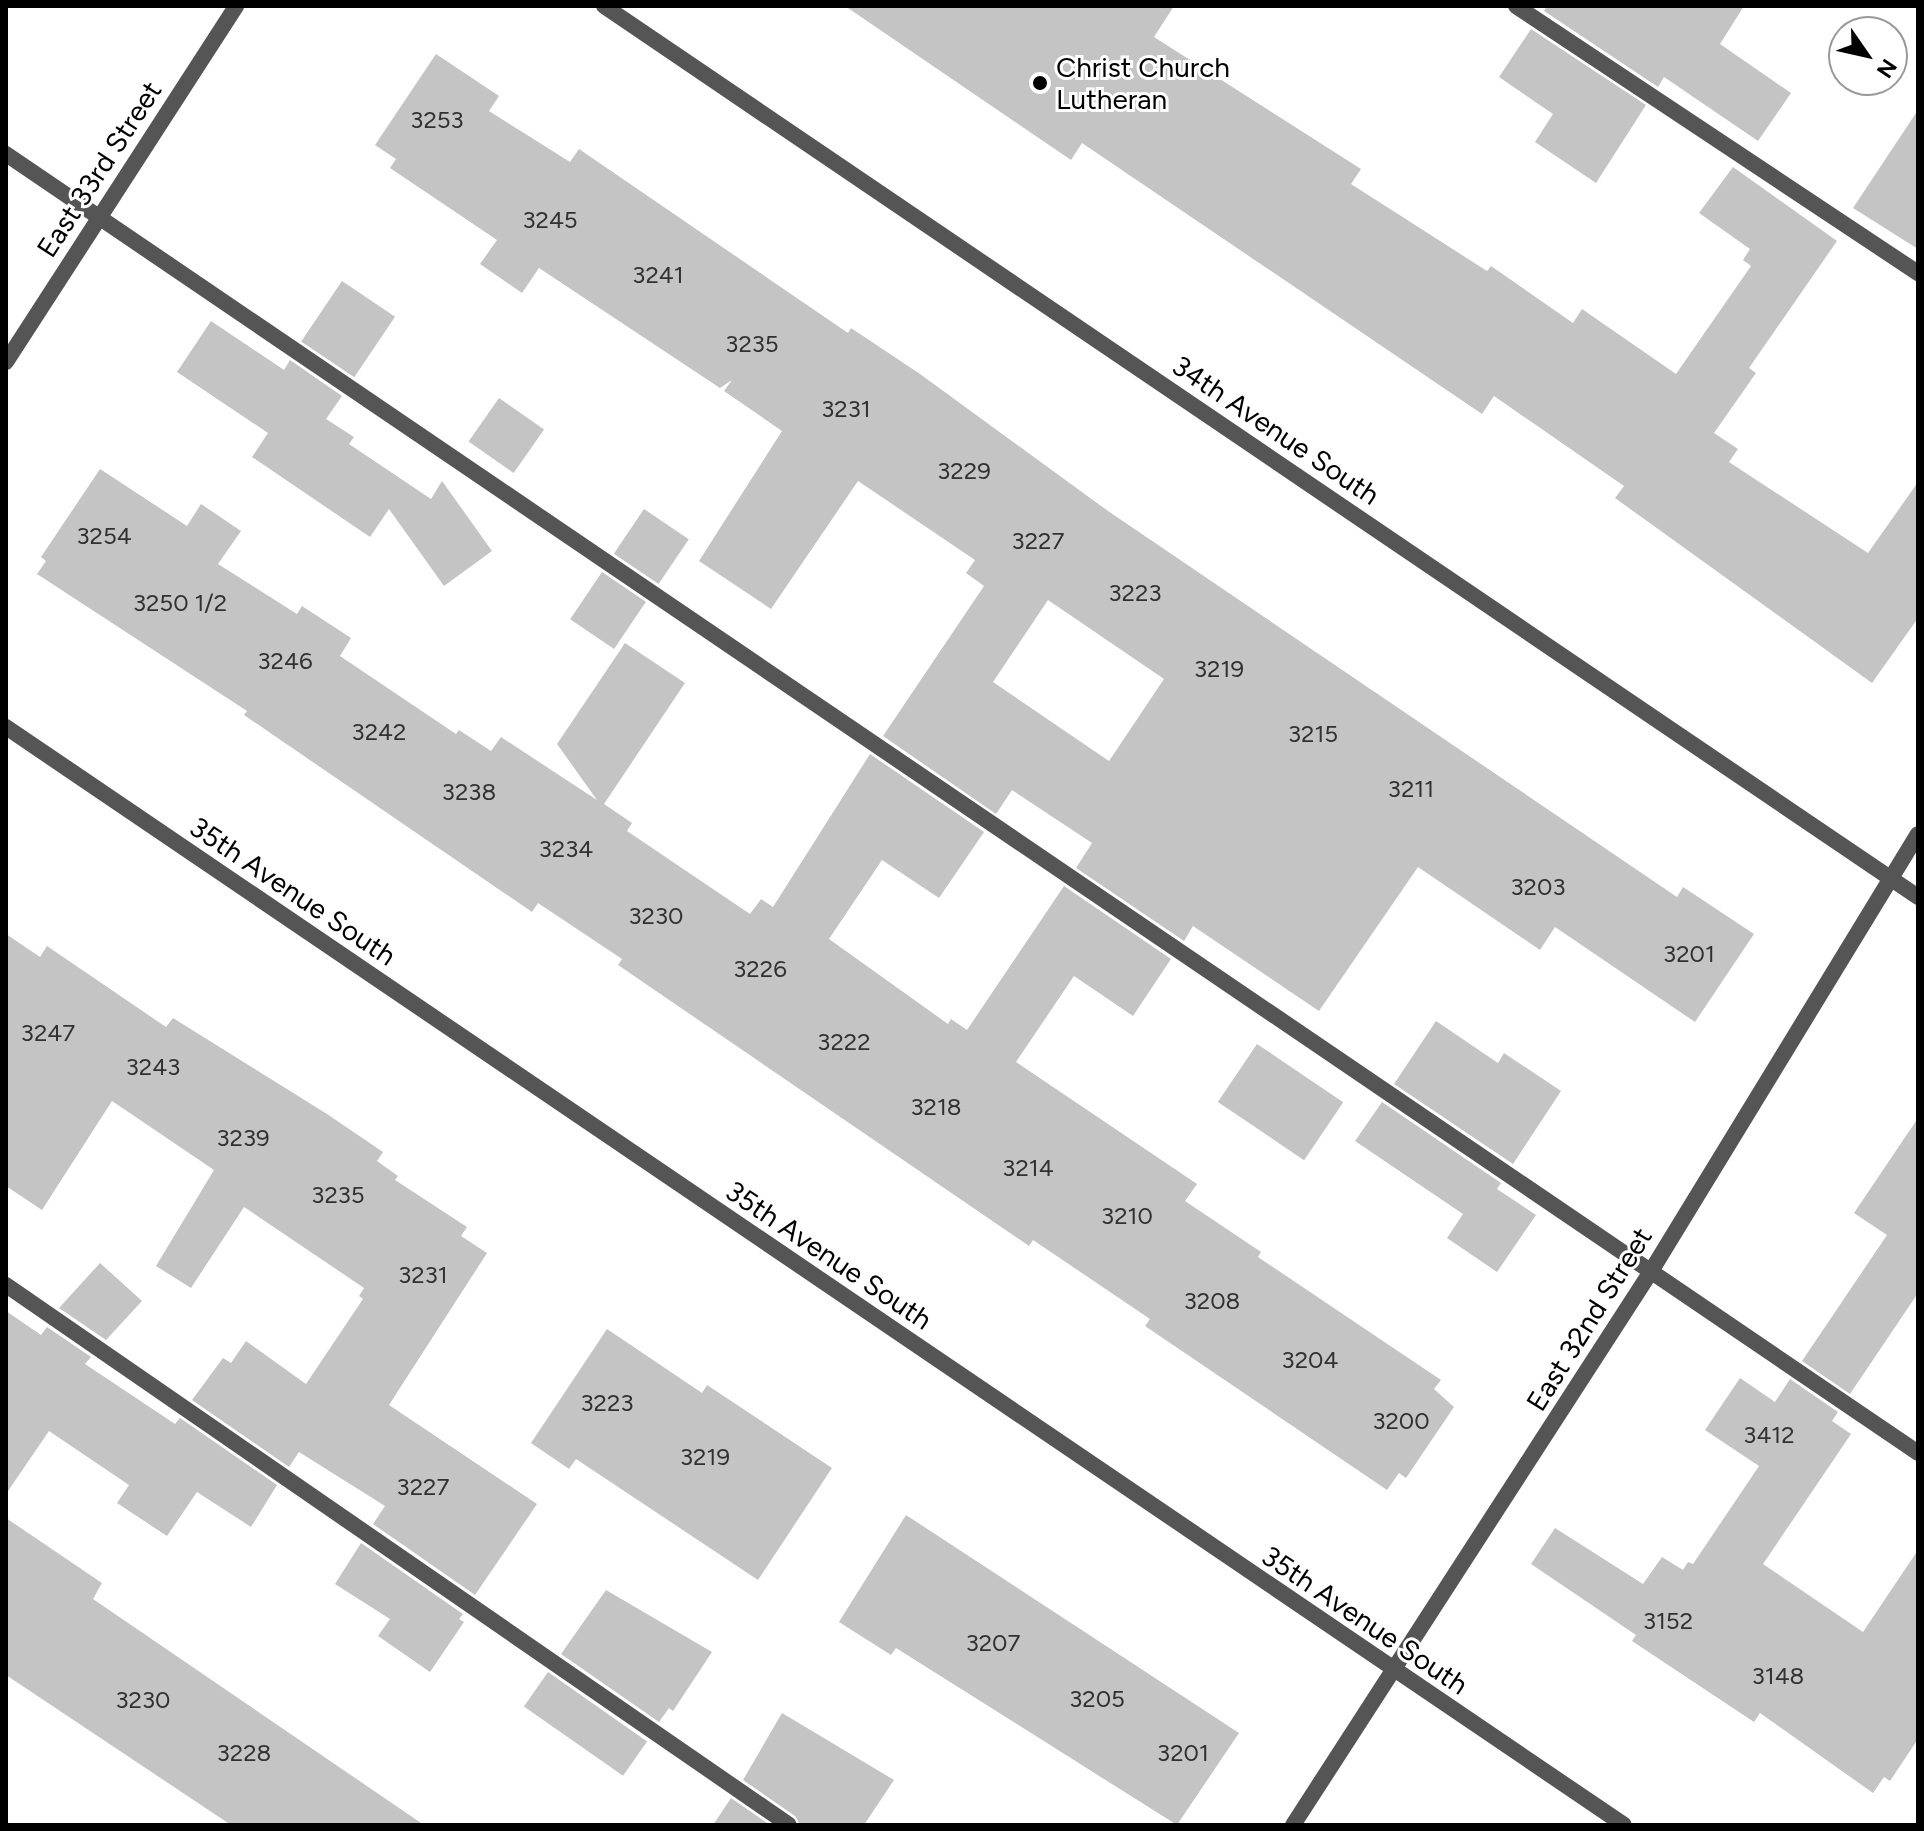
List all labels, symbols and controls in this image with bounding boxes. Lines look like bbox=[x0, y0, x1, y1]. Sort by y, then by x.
north arrow bbox=[1828, 16, 1908, 96]
place label: Christ Church Lutheran bbox=[1056, 50, 1230, 116]
text: N bbox=[1871, 54, 1903, 83]
marker: Christ Church Lutheran bbox=[1031, 74, 1049, 92]
street label: East 33rd Street bbox=[30, 75, 168, 263]
house number: 3253 bbox=[410, 106, 464, 134]
house number: 3245 bbox=[522, 206, 578, 234]
house number: 3241 bbox=[632, 261, 684, 289]
house number: 3235 bbox=[725, 330, 779, 358]
street label: 34th Avenue South bbox=[1166, 348, 1386, 512]
house number: 3231 bbox=[821, 395, 871, 423]
house number: 3229 bbox=[937, 457, 991, 485]
house number: 3254 bbox=[76, 522, 132, 550]
house number: 3227 bbox=[1012, 527, 1064, 555]
house number: 3223 bbox=[1109, 579, 1161, 607]
house number: 3250 1/2 bbox=[133, 589, 227, 617]
house number: 3246 bbox=[258, 647, 312, 675]
house number: 3219 bbox=[1194, 655, 1244, 683]
house number: 3242 bbox=[352, 718, 406, 746]
house number: 3215 bbox=[1288, 720, 1338, 748]
house number: 3211 bbox=[1388, 775, 1434, 803]
house number: 3238 bbox=[442, 778, 496, 806]
street label: 35th Avenue South bbox=[184, 810, 402, 972]
house number: 3234 bbox=[539, 835, 593, 863]
house number: 3203 bbox=[1511, 873, 1565, 901]
house number: 3230 bbox=[629, 902, 683, 930]
house number: 3201 bbox=[1663, 940, 1715, 968]
house number: 3226 bbox=[733, 955, 787, 983]
house number: 3247 bbox=[21, 1019, 75, 1047]
house number: 3222 bbox=[817, 1028, 871, 1056]
house number: 3243 bbox=[126, 1053, 180, 1081]
house number: 3218 bbox=[910, 1093, 962, 1121]
house number: 3239 bbox=[216, 1124, 270, 1152]
house number: 3214 bbox=[1002, 1154, 1054, 1182]
street label: 35th Avenue South bbox=[720, 1174, 938, 1336]
house number: 3235 bbox=[311, 1181, 365, 1209]
house number: 3210 bbox=[1101, 1202, 1153, 1230]
street label: East 32nd Street bbox=[1519, 1221, 1659, 1417]
house number: 3231 bbox=[398, 1261, 448, 1289]
house number: 3208 bbox=[1184, 1287, 1240, 1315]
house number: 3204 bbox=[1282, 1346, 1338, 1374]
house number: 3223 bbox=[581, 1389, 633, 1417]
house number: 3200 bbox=[1372, 1407, 1430, 1435]
house number: 3412 bbox=[1743, 1421, 1795, 1449]
house number: 3219 bbox=[680, 1443, 730, 1471]
house number: 3227 bbox=[397, 1473, 449, 1501]
street label: 35th Avenue South bbox=[1256, 1539, 1474, 1701]
house number: 3152 bbox=[1643, 1607, 1693, 1635]
house number: 3207 bbox=[966, 1629, 1020, 1657]
house number: 3148 bbox=[1752, 1662, 1804, 1690]
house number: 3205 bbox=[1069, 1685, 1125, 1713]
house number: 3230 bbox=[116, 1686, 170, 1714]
house number: 3228 bbox=[217, 1739, 271, 1767]
house number: 3201 bbox=[1157, 1739, 1209, 1767]

